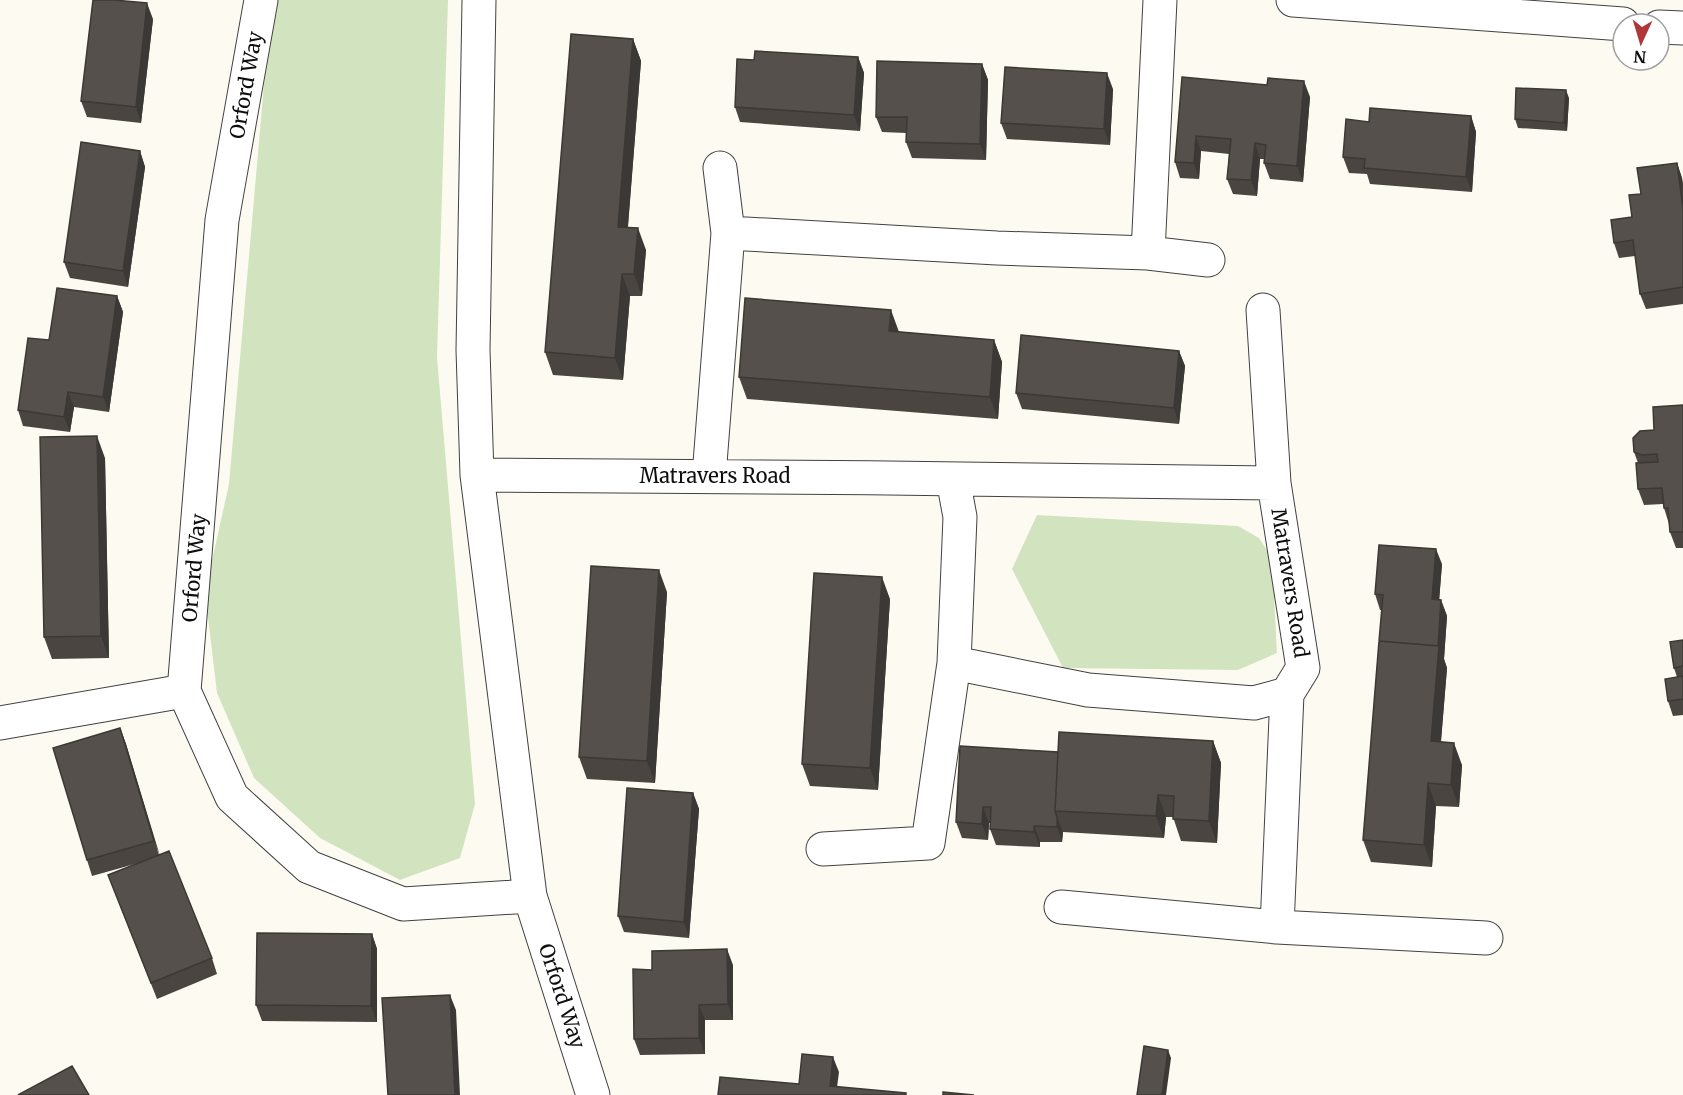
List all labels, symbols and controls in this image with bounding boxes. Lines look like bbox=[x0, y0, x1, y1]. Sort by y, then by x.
north arrow bbox=[1611, 12, 1671, 72]
street label: Orford Way bbox=[224, 29, 267, 141]
text: N bbox=[1633, 47, 1647, 67]
street label: Matravers Road bbox=[640, 463, 791, 488]
street label: Matravers Road bbox=[1266, 506, 1315, 659]
street label: Orford Way bbox=[176, 512, 211, 623]
street label: Orford Way bbox=[534, 940, 591, 1052]

